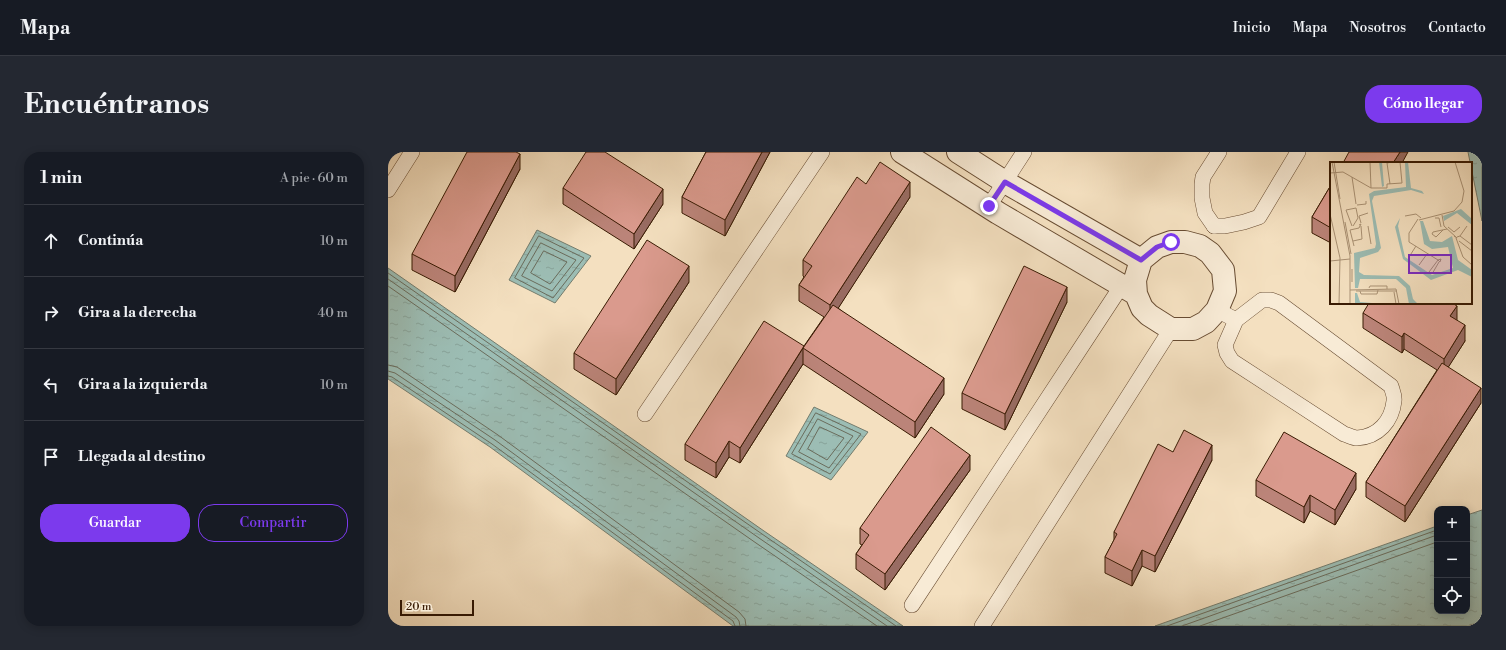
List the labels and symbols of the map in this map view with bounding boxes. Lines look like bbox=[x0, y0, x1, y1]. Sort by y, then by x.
inset map bbox=[1330, 162, 1472, 304]
route end bbox=[980, 197, 998, 215]
route start bbox=[1162, 233, 1180, 251]
scale bar bbox=[400, 598, 474, 617]

